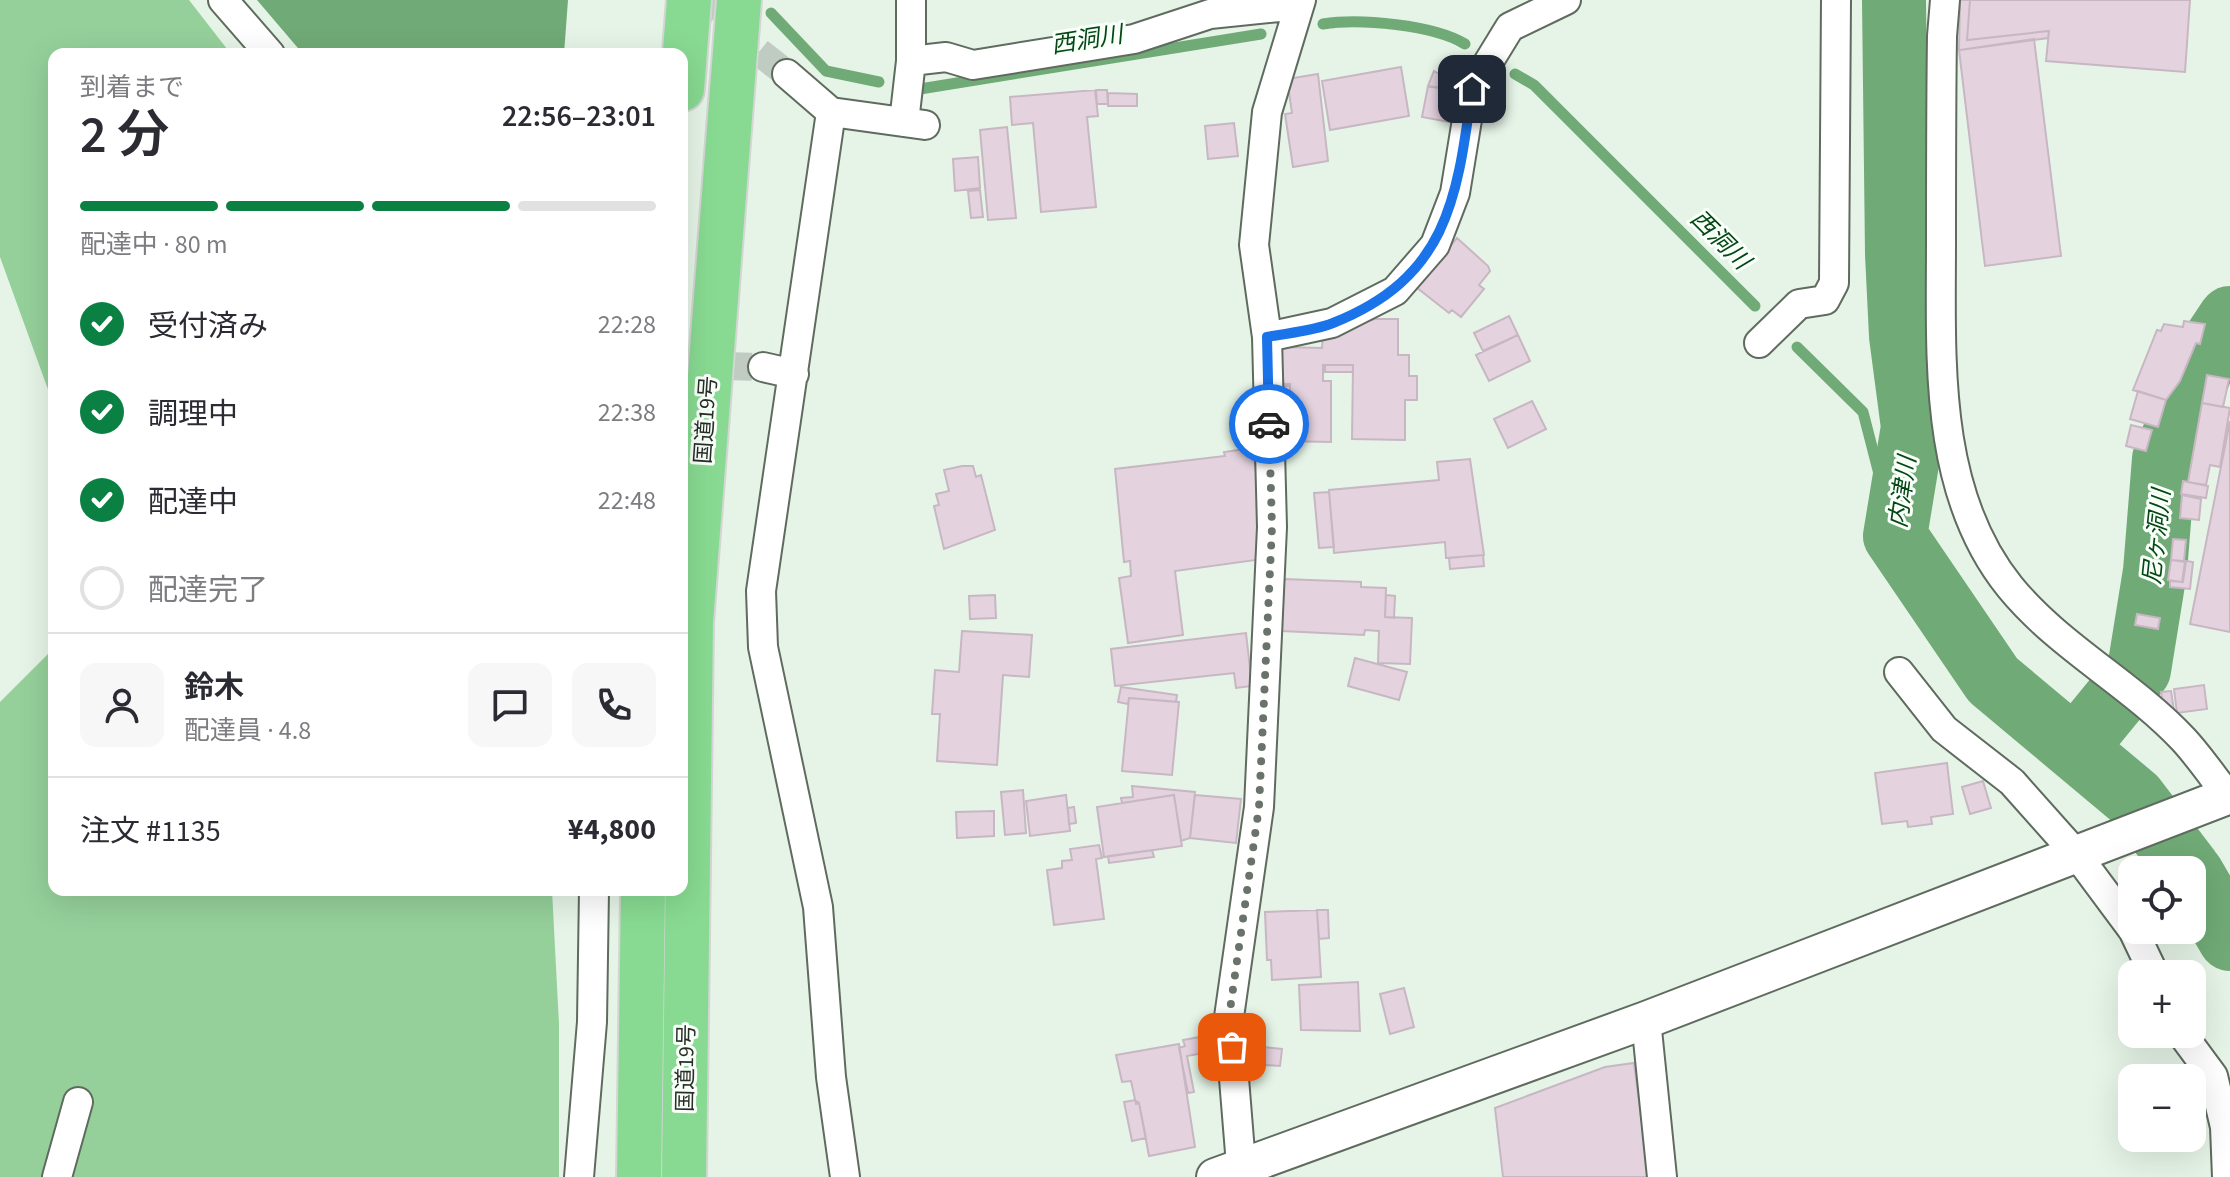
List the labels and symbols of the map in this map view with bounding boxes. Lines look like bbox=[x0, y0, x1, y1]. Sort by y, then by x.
water label: 西洞川 bbox=[1049, 17, 1128, 63]
pin bbox=[1438, 55, 1506, 123]
water label: 西洞川 bbox=[1682, 202, 1760, 280]
street label: 国道19号 bbox=[687, 375, 725, 465]
courier bbox=[1229, 384, 1309, 464]
water label: 内津川 bbox=[1881, 451, 1926, 530]
water label: 尼ヶ洞川 bbox=[2135, 484, 2180, 587]
pin bbox=[1198, 1013, 1266, 1081]
street label: 国道19号 bbox=[669, 1024, 703, 1112]

